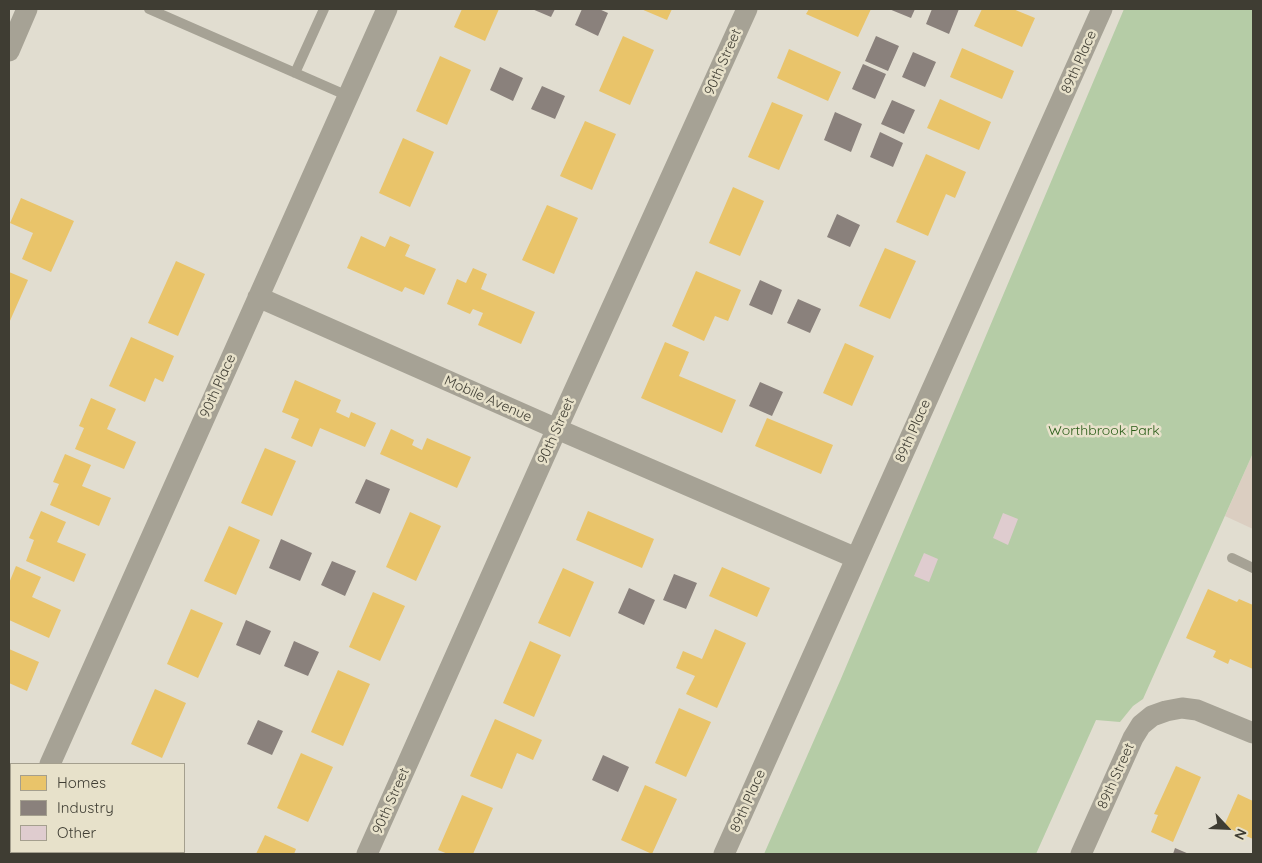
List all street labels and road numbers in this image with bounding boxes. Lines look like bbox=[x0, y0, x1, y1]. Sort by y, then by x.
street label: 90th Street bbox=[701, 26, 745, 98]
street label: 89th Place bbox=[1058, 28, 1100, 96]
street label: 90th Place bbox=[197, 352, 239, 420]
street label: Mobile Avenue bbox=[442, 372, 534, 426]
street label: 90th Street bbox=[534, 395, 578, 467]
street label: 89th Place bbox=[892, 397, 934, 465]
street label: 89th Street bbox=[1094, 741, 1138, 811]
street label: 90th Street bbox=[369, 765, 413, 837]
street label: 89th Place bbox=[727, 767, 769, 835]

